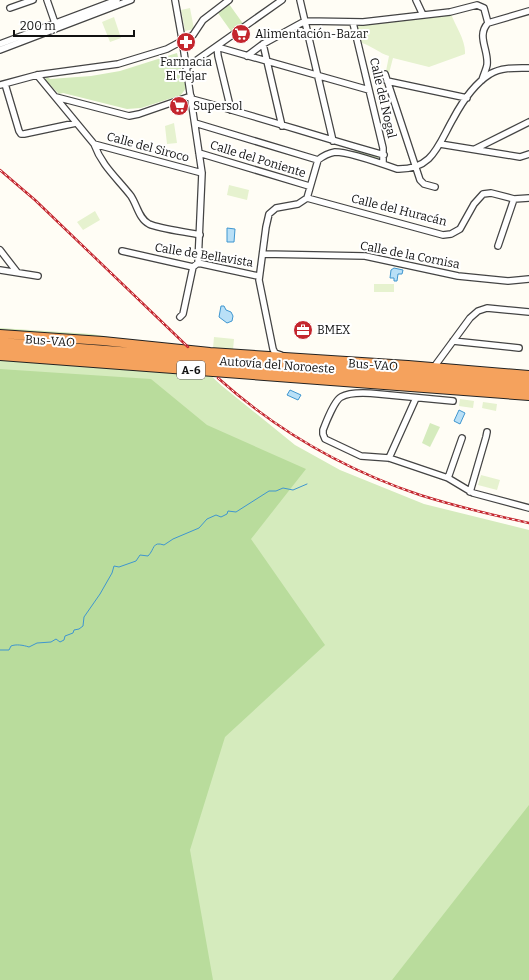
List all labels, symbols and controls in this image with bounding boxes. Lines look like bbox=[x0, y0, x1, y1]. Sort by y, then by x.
scale bar bbox=[14, 12, 134, 38]
text: 200 m bbox=[20, 19, 56, 33]
supermarket icon: Alimentación-Bazar bbox=[230, 23, 252, 45]
place label: Alimentación-Bazar bbox=[255, 27, 369, 41]
pharmacy icon: Farmacia El Tejar bbox=[175, 31, 197, 53]
place label: Farmacia El Tejar bbox=[160, 55, 212, 83]
street label: Calle del Nogal bbox=[367, 56, 399, 140]
supermarket icon: Supersol bbox=[168, 95, 190, 117]
place label: Supersol bbox=[193, 99, 243, 113]
street label: Calle del Siroco bbox=[105, 129, 191, 165]
street label: Calle del Poniente bbox=[208, 138, 308, 180]
street label: Calle del Huracán bbox=[350, 191, 449, 229]
street label: Calle de la Cornisa bbox=[359, 238, 461, 272]
street label: Calle de Bellavista bbox=[154, 240, 255, 270]
office icon: BMEX bbox=[292, 319, 314, 341]
place label: BMEX bbox=[317, 323, 351, 337]
street label: Bus-VAO bbox=[25, 332, 75, 350]
street label: Autovía del Noroeste bbox=[219, 354, 335, 376]
street label: Bus-VAO bbox=[348, 356, 398, 374]
road number: A-6 bbox=[177, 361, 205, 379]

